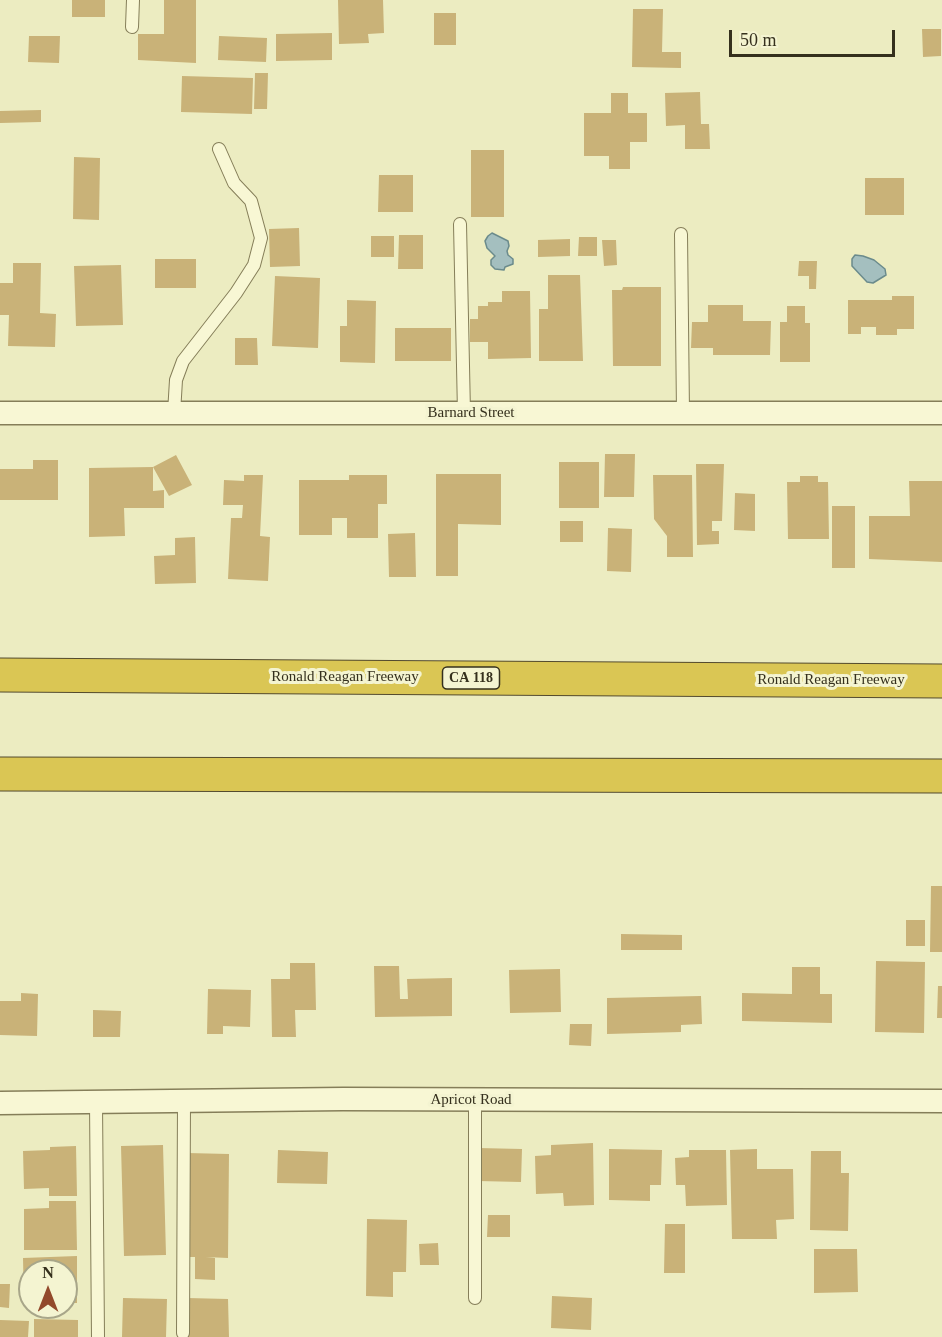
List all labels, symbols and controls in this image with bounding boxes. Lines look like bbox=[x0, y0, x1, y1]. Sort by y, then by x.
scale bar bbox=[732, 18, 898, 56]
text: 50 m bbox=[740, 30, 777, 50]
street label: Barnard Street bbox=[427, 404, 515, 422]
road number: CA 118 bbox=[442, 667, 500, 689]
street label: Ronald Reagan Freeway bbox=[271, 668, 419, 686]
street label: Ronald Reagan Freeway bbox=[757, 671, 905, 689]
street label: Apricot Road bbox=[430, 1091, 512, 1109]
north arrow bbox=[18, 1259, 78, 1319]
text: N bbox=[42, 1264, 54, 1281]

